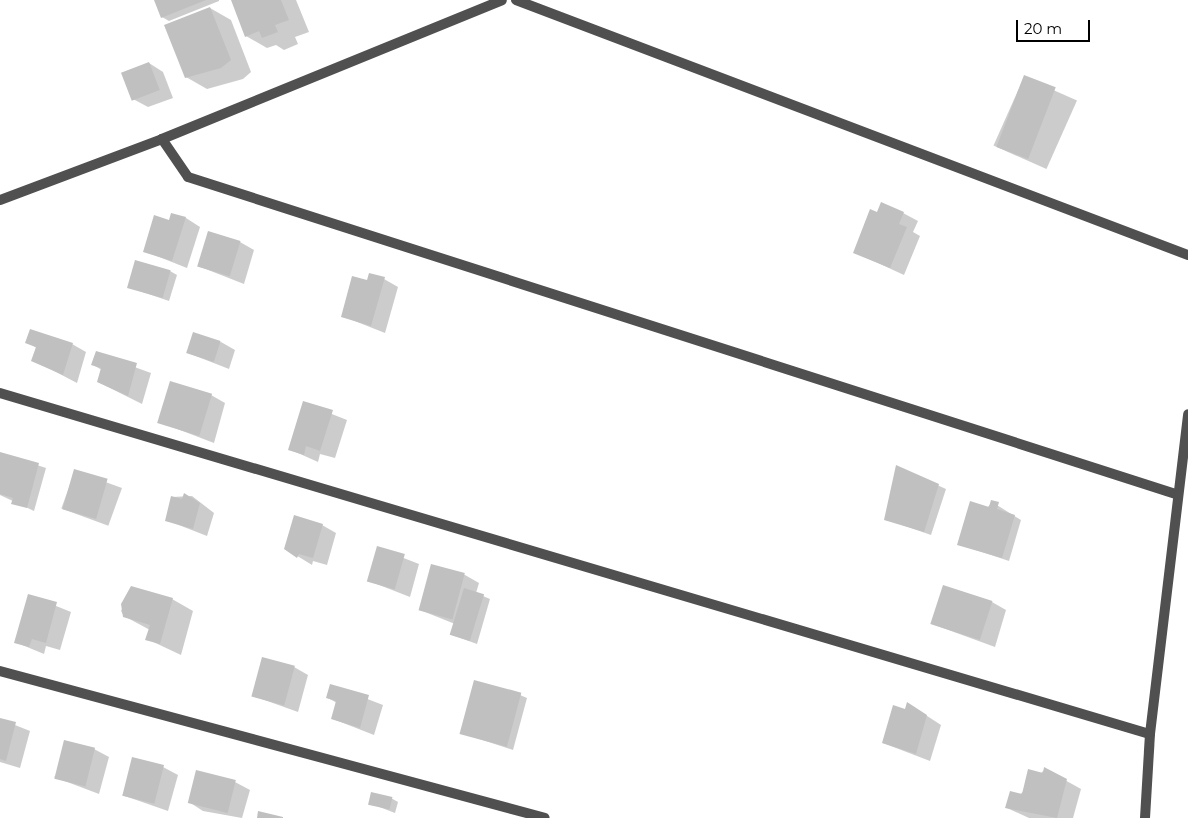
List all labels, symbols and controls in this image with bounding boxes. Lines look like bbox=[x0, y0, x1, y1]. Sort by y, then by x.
scale bar bbox=[1018, 10, 1092, 42]
text: 20 m bbox=[1024, 19, 1062, 38]

